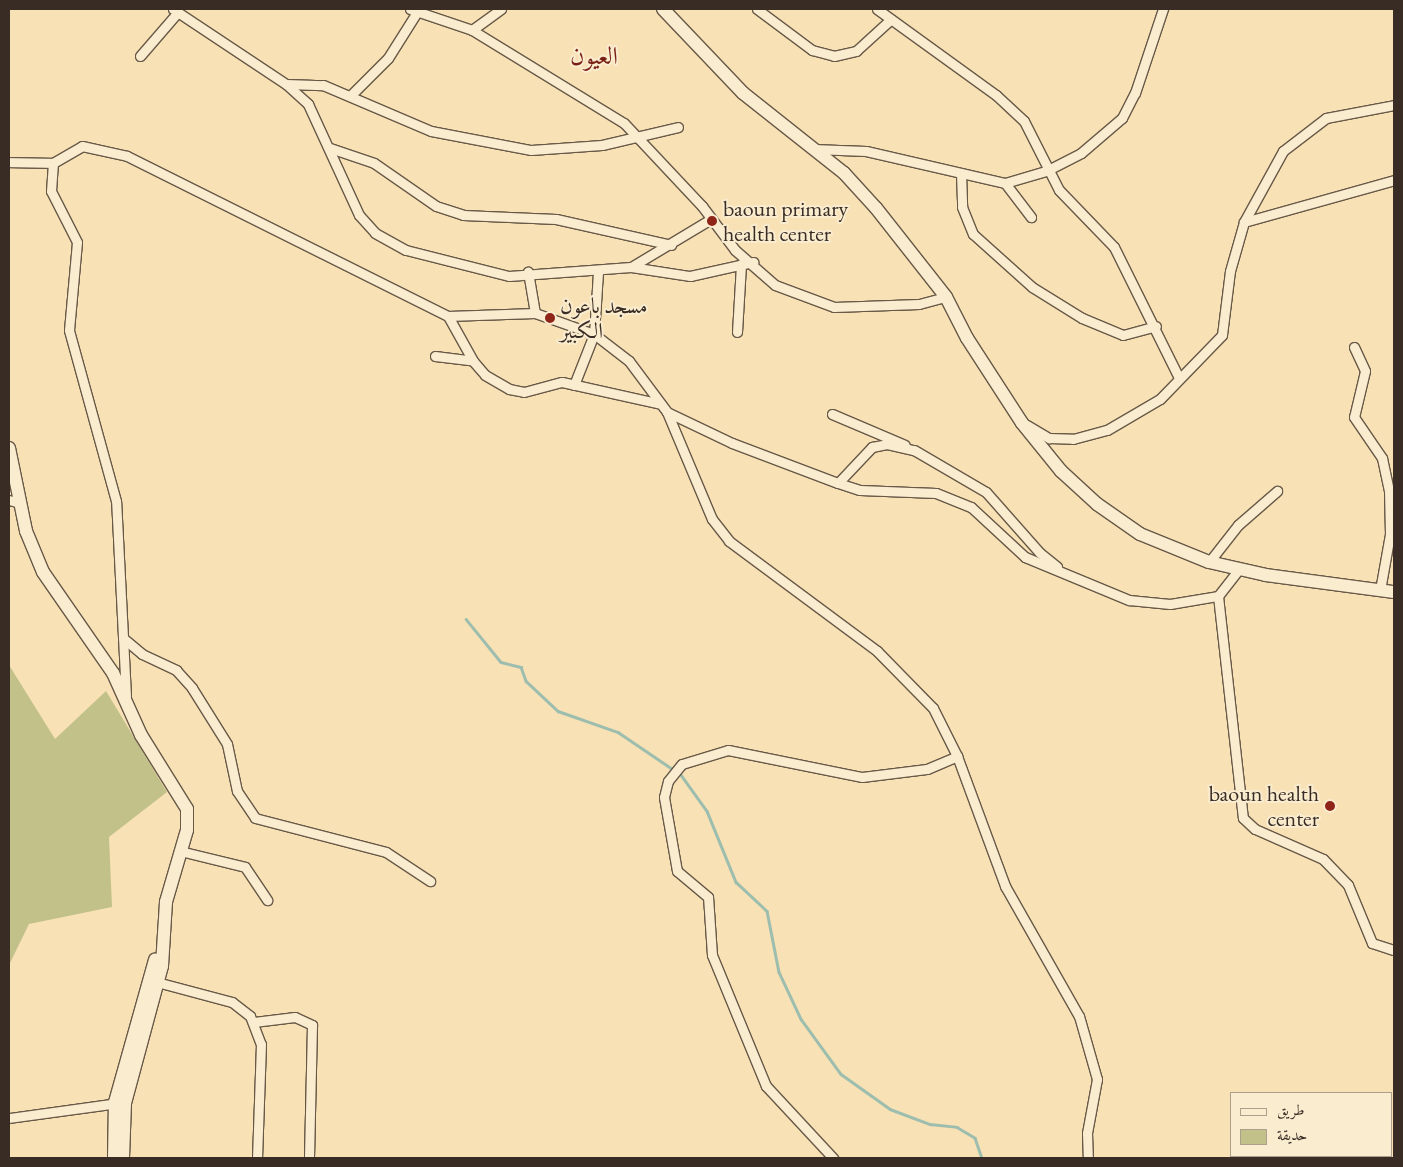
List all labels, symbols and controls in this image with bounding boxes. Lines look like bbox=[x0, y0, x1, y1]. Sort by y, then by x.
district label: العيون bbox=[570, 40, 618, 70]
place label: baoun primary health center bbox=[723, 195, 848, 246]
marker: baoun primary health center bbox=[705, 214, 719, 228]
place label: مسجد باعون الكبير bbox=[560, 292, 647, 344]
marker: مسجد باعون الكبير bbox=[544, 312, 556, 324]
place label: baoun health center bbox=[1209, 780, 1319, 831]
marker: baoun health center bbox=[1323, 799, 1337, 813]
legend bbox=[1230, 1092, 1393, 1157]
text: طريق bbox=[1277, 1100, 1304, 1119]
text: حديقة bbox=[1277, 1125, 1307, 1144]

